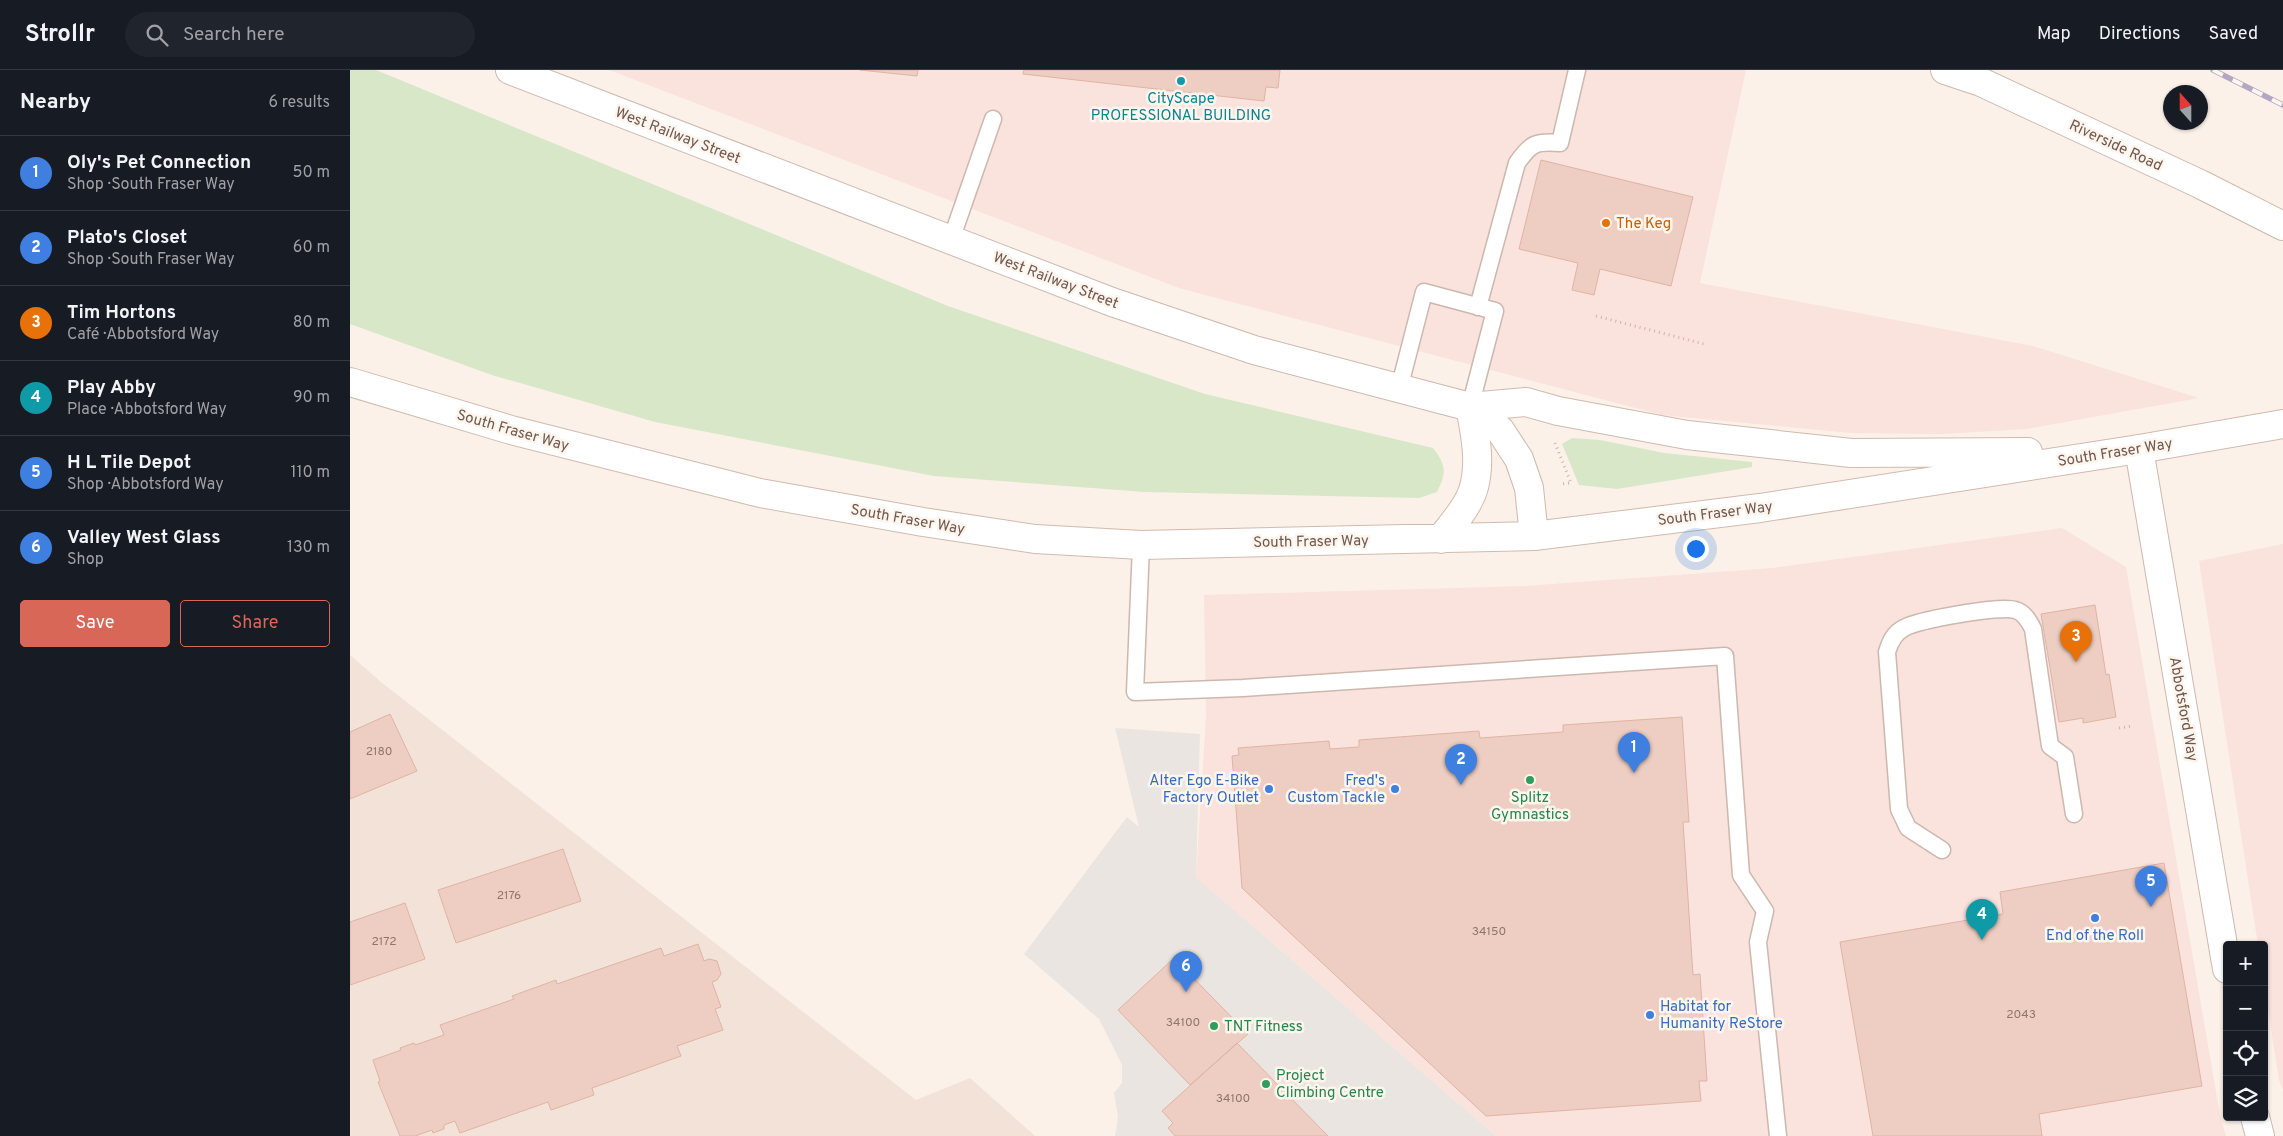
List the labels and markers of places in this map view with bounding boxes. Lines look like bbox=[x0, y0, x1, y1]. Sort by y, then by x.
marker: CityScape PROFESSIONAL BUILDING bbox=[1175, 75, 1187, 87]
place label: CityScape PROFESSIONAL BUILDING bbox=[1091, 90, 1271, 126]
place label: The Keg bbox=[1616, 215, 1671, 234]
marker: The Keg bbox=[1600, 217, 1612, 229]
pin: 3 bbox=[2060, 621, 2092, 662]
pin: 1 bbox=[1618, 732, 1650, 773]
pin: 2 bbox=[1445, 744, 1477, 785]
place label: Alter Ego E-Bike Factory Outlet bbox=[1149, 772, 1259, 808]
place label: Fred's Custom Tackle bbox=[1287, 772, 1385, 808]
marker: Splitz Gymnastics bbox=[1524, 774, 1536, 786]
marker: Alter Ego E-Bike Factory Outlet bbox=[1263, 783, 1275, 795]
marker: Fred's Custom Tackle bbox=[1389, 783, 1401, 795]
place label: Splitz Gymnastics bbox=[1491, 789, 1569, 825]
pin: 5 bbox=[2135, 866, 2167, 907]
pin: 4 bbox=[1966, 899, 1998, 940]
marker: End of the Roll bbox=[2089, 912, 2101, 924]
place label: End of the Roll bbox=[2046, 927, 2144, 946]
pin: 6 bbox=[1170, 951, 1202, 992]
place label: Habitat for Humanity ReStore bbox=[1660, 998, 1783, 1034]
marker: Habitat for Humanity ReStore bbox=[1644, 1009, 1656, 1021]
place label: TNT Fitness bbox=[1224, 1018, 1303, 1037]
marker: TNT Fitness bbox=[1208, 1020, 1220, 1032]
place label: Project Climbing Centre bbox=[1276, 1067, 1384, 1103]
marker: Project Climbing Centre bbox=[1260, 1078, 1272, 1090]

